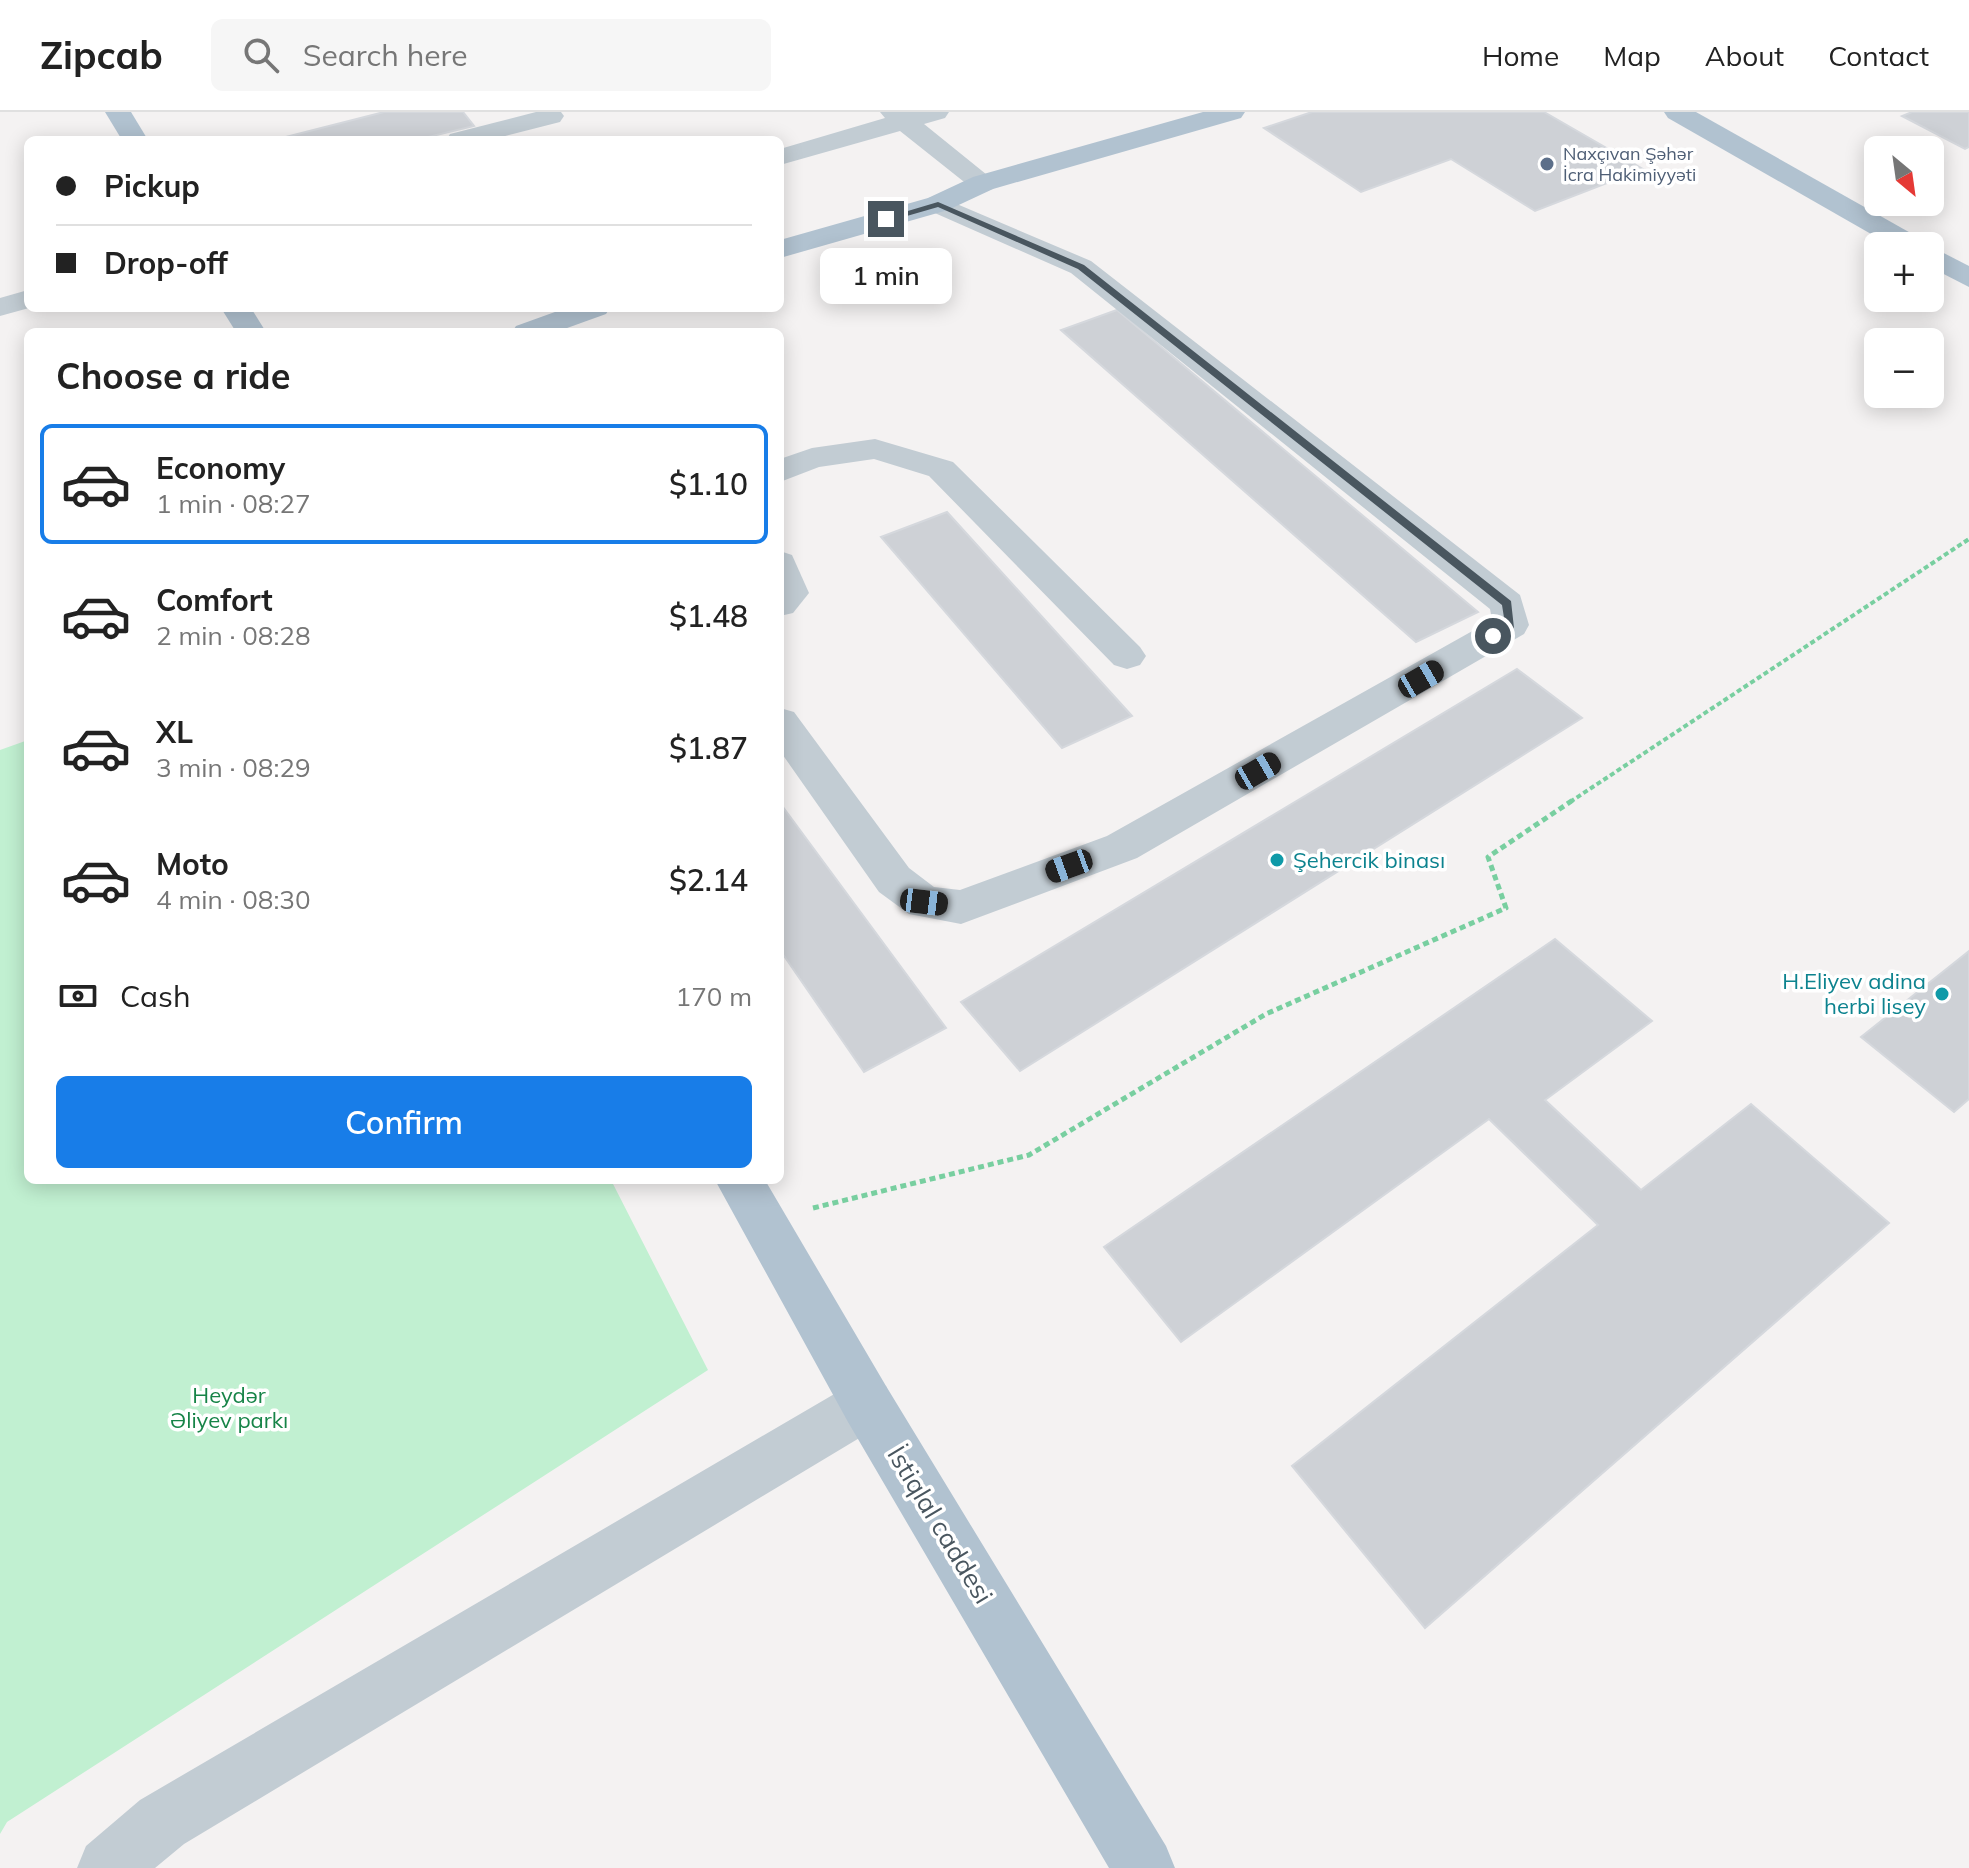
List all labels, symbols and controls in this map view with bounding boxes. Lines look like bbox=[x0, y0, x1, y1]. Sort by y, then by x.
search box bbox=[211, 19, 771, 91]
text: Zipcab bbox=[40, 31, 163, 79]
icon: search bbox=[239, 33, 283, 77]
text: Search here bbox=[303, 36, 468, 74]
text: Home bbox=[1482, 38, 1559, 73]
text: Map bbox=[1603, 38, 1661, 73]
text: About bbox=[1705, 38, 1784, 73]
text: Contact bbox=[1828, 38, 1929, 73]
north arrow bbox=[1864, 136, 1944, 216]
map controls bbox=[1864, 136, 1944, 408]
place label: Naxçıvan Şəhər İcra Hakimiyyəti bbox=[1563, 142, 1696, 186]
marker: Naxçıvan Şəhər İcra Hakimiyyəti bbox=[1538, 155, 1556, 173]
text: Pickup bbox=[104, 167, 200, 205]
route end bbox=[868, 201, 904, 237]
button: + bbox=[1864, 232, 1944, 312]
text: Drop-off bbox=[104, 244, 228, 282]
callout: 1 min bbox=[820, 247, 952, 303]
text: 1 min bbox=[852, 259, 920, 292]
button: − bbox=[1864, 328, 1944, 408]
text: Choose a ride bbox=[56, 353, 290, 398]
icon: car bbox=[60, 448, 132, 520]
text: Economy bbox=[156, 449, 285, 487]
text: $1.10 bbox=[669, 465, 748, 503]
text: 1 min · 08:27 bbox=[156, 487, 311, 520]
icon: car bbox=[60, 580, 132, 652]
text: Comfort bbox=[156, 581, 273, 619]
text: $1.48 bbox=[669, 597, 748, 635]
route start bbox=[1475, 618, 1511, 654]
text: 2 min · 08:28 bbox=[156, 619, 311, 652]
car bbox=[1394, 657, 1448, 701]
icon: car bbox=[60, 712, 132, 784]
text: XL bbox=[156, 713, 193, 751]
text: $1.87 bbox=[669, 729, 748, 767]
car bbox=[1231, 749, 1285, 793]
text: 3 min · 08:29 bbox=[156, 751, 311, 784]
icon: car bbox=[60, 844, 132, 916]
text: Moto bbox=[156, 845, 229, 883]
place label: Şehercik binası bbox=[1293, 846, 1445, 874]
car bbox=[1042, 847, 1096, 885]
marker: Şehercik binası bbox=[1268, 851, 1286, 869]
text: $2.14 bbox=[669, 861, 748, 899]
text: 4 min · 08:30 bbox=[156, 883, 311, 916]
car bbox=[899, 887, 949, 917]
place label: H.Eliyev adina herbi lisey bbox=[1782, 967, 1926, 1020]
icon: cash bbox=[56, 974, 100, 1018]
text: Cash bbox=[120, 977, 191, 1015]
text: 170 m bbox=[676, 980, 752, 1013]
marker: H.Eliyev adina herbi lisey bbox=[1933, 985, 1951, 1003]
button: Confirm bbox=[56, 1076, 752, 1168]
park label: Heydər Əliyev parkı bbox=[170, 1381, 288, 1434]
street label: İstiqlal caddesi bbox=[880, 1440, 1000, 1610]

